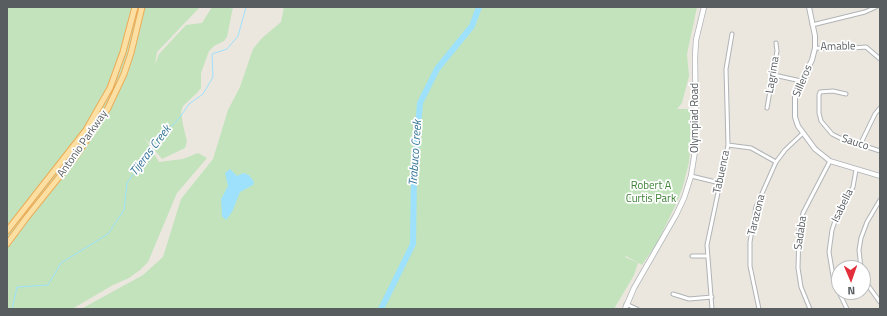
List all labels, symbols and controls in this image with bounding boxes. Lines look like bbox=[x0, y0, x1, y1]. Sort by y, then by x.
street label: Amable bbox=[820, 40, 856, 54]
street label: Lagrima bbox=[764, 56, 782, 94]
street label: Silleros bbox=[790, 63, 816, 99]
street label: Olympiad Road bbox=[688, 83, 702, 153]
street label: Antonio Parkway bbox=[55, 108, 111, 180]
water label: Trabuco Creek bbox=[407, 120, 425, 186]
water label: Tijeras Creek bbox=[127, 123, 175, 179]
street label: Sauco bbox=[840, 132, 870, 154]
street label: Tabuenca bbox=[711, 149, 733, 195]
park label: Robert A Curtis Park bbox=[626, 179, 676, 205]
street label: Isabella bbox=[829, 187, 857, 225]
street label: Tarazona bbox=[746, 193, 768, 237]
street label: Sadaba bbox=[792, 215, 810, 251]
north arrow bbox=[831, 260, 871, 300]
text: N bbox=[847, 283, 855, 299]

